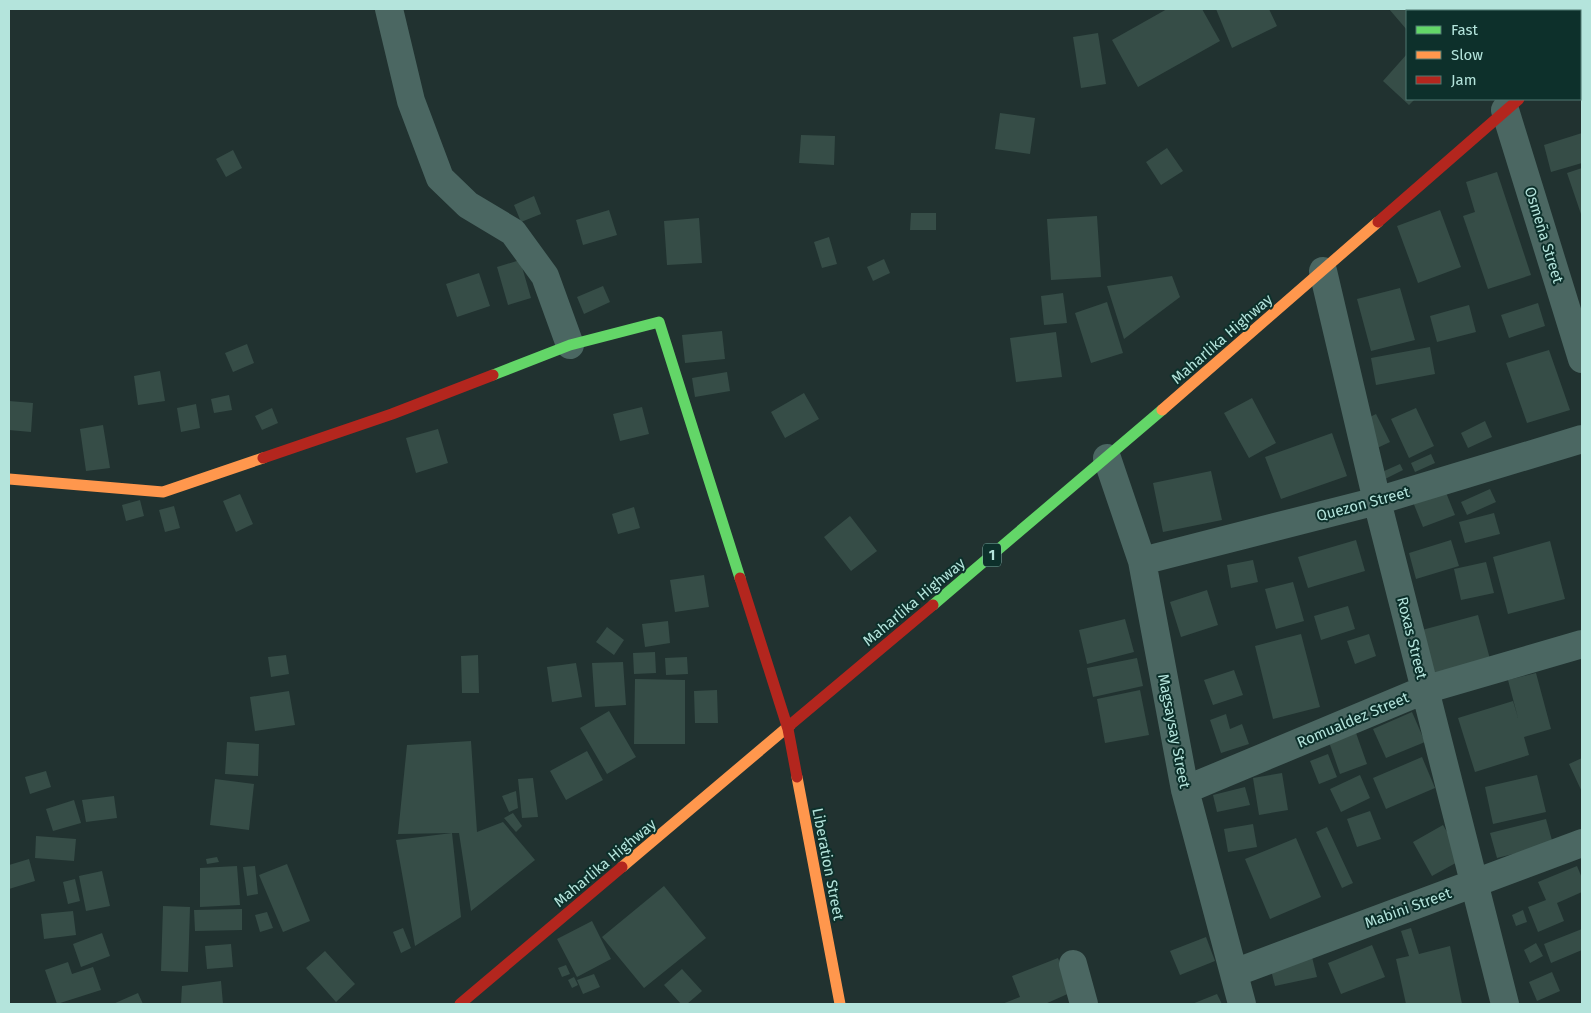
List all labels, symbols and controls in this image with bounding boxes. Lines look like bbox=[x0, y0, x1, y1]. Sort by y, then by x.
legend bbox=[1406, 10, 1581, 100]
text: Fast bbox=[1451, 21, 1478, 39]
text: Slow bbox=[1451, 46, 1483, 64]
text: Jam bbox=[1451, 71, 1477, 89]
street label: Osmeña Street bbox=[1521, 185, 1567, 286]
street label: Maharlika Highway bbox=[1168, 290, 1277, 388]
street label: Quezon Street bbox=[1314, 483, 1412, 525]
road number: 1 bbox=[983, 544, 1001, 566]
street label: Maharlika Highway bbox=[859, 554, 969, 650]
street label: Roxas Street bbox=[1393, 595, 1431, 682]
street label: Magsaysay Street bbox=[1154, 672, 1194, 790]
street label: Romualdez Street bbox=[1294, 688, 1412, 752]
street label: Liberation Street bbox=[808, 806, 848, 922]
street label: Maharlika Highway bbox=[550, 815, 660, 911]
street label: Mabini Street bbox=[1362, 884, 1454, 932]

